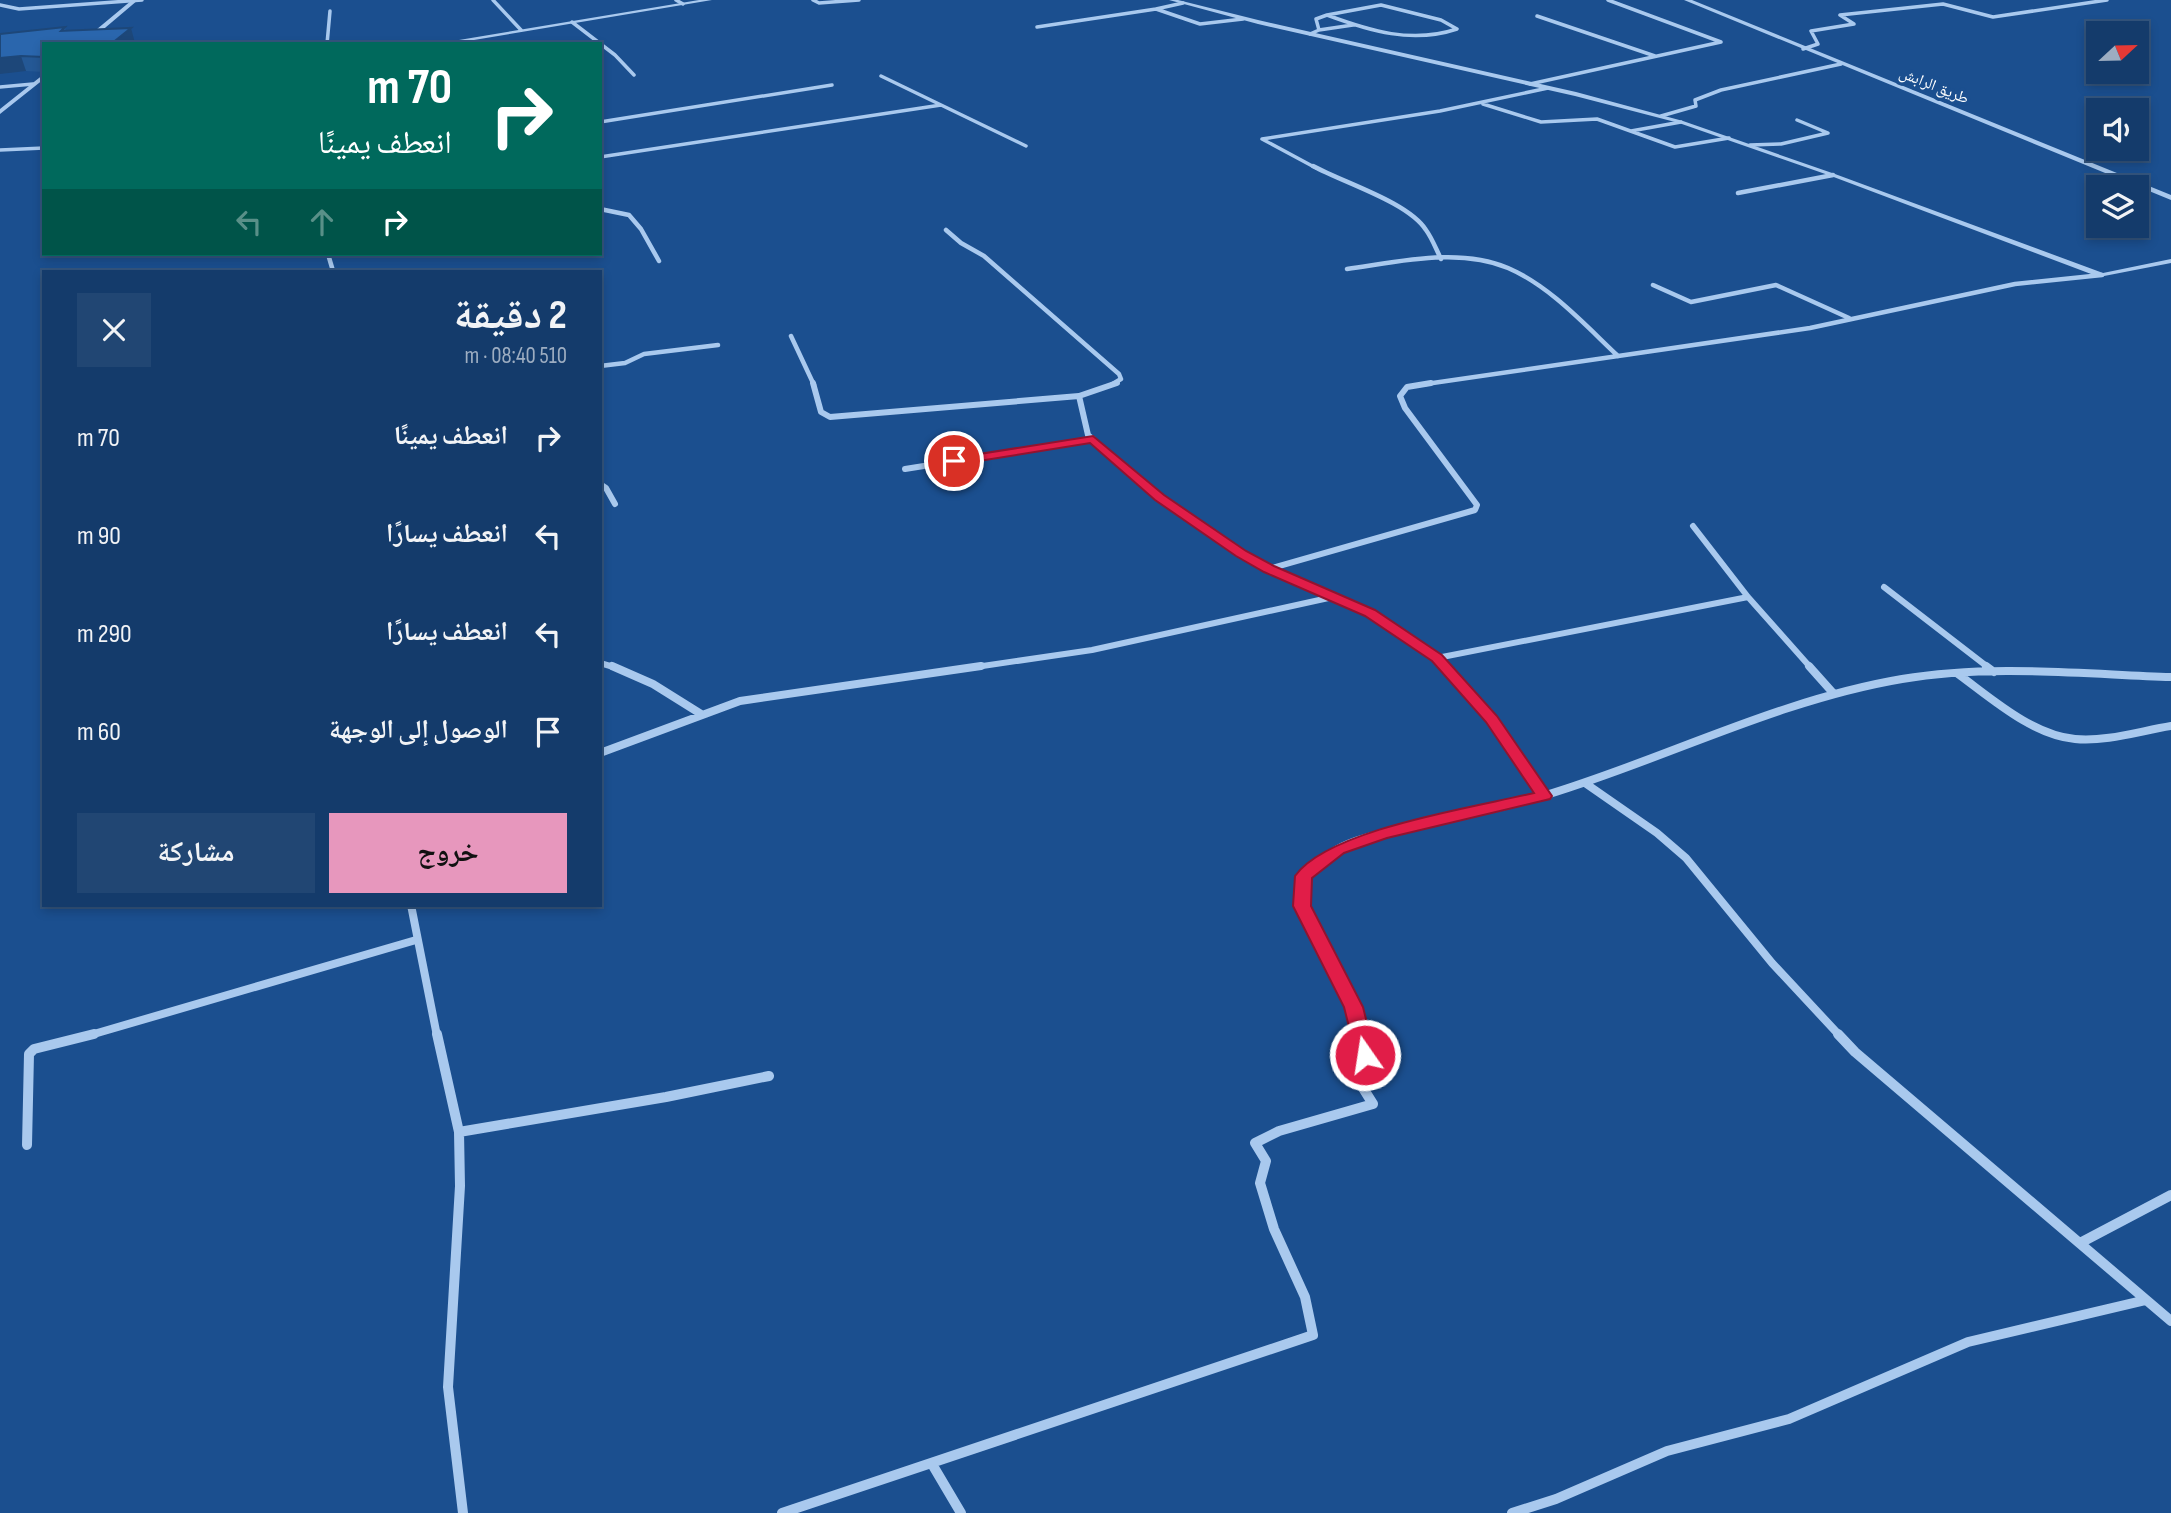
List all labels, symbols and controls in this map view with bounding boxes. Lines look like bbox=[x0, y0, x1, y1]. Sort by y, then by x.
north arrow bbox=[2086, 21, 2149, 84]
map controls bbox=[2086, 21, 2149, 238]
text: 70 m bbox=[367, 59, 452, 118]
street label: طريق الرابش bbox=[1896, 63, 1972, 109]
icon: right bbox=[476, 70, 567, 161]
button: sound bbox=[2086, 98, 2149, 161]
text: انعطف يمينًا bbox=[318, 124, 452, 163]
button: layers bbox=[2086, 175, 2149, 238]
icon: left bbox=[230, 203, 268, 241]
icon: ahead bbox=[303, 203, 341, 241]
icon: right bbox=[376, 203, 414, 241]
text: 2 دقيقة bbox=[454, 290, 567, 341]
button: close bbox=[77, 293, 151, 367]
text: 510 m · 08:40 bbox=[465, 342, 567, 370]
icon: right bbox=[529, 419, 567, 457]
text: انعطف يمينًا bbox=[394, 421, 508, 452]
text: 70 m bbox=[77, 423, 120, 454]
pin bbox=[924, 431, 984, 491]
icon: arrive bbox=[935, 442, 973, 480]
icon: left bbox=[529, 517, 567, 555]
text: انعطف يسارًا bbox=[386, 519, 508, 550]
text: 90 m bbox=[77, 521, 121, 552]
icon: left bbox=[529, 615, 567, 653]
text: انعطف يسارًا bbox=[386, 617, 508, 648]
text: 290 m bbox=[77, 619, 132, 650]
icon: arrive bbox=[529, 713, 567, 751]
text: الوصول إلى الوجهة bbox=[329, 715, 508, 746]
text: 60 m bbox=[77, 717, 121, 748]
button: مشاركة bbox=[77, 813, 315, 893]
button: خروج bbox=[329, 813, 567, 893]
position arrow bbox=[1328, 1018, 1402, 1092]

